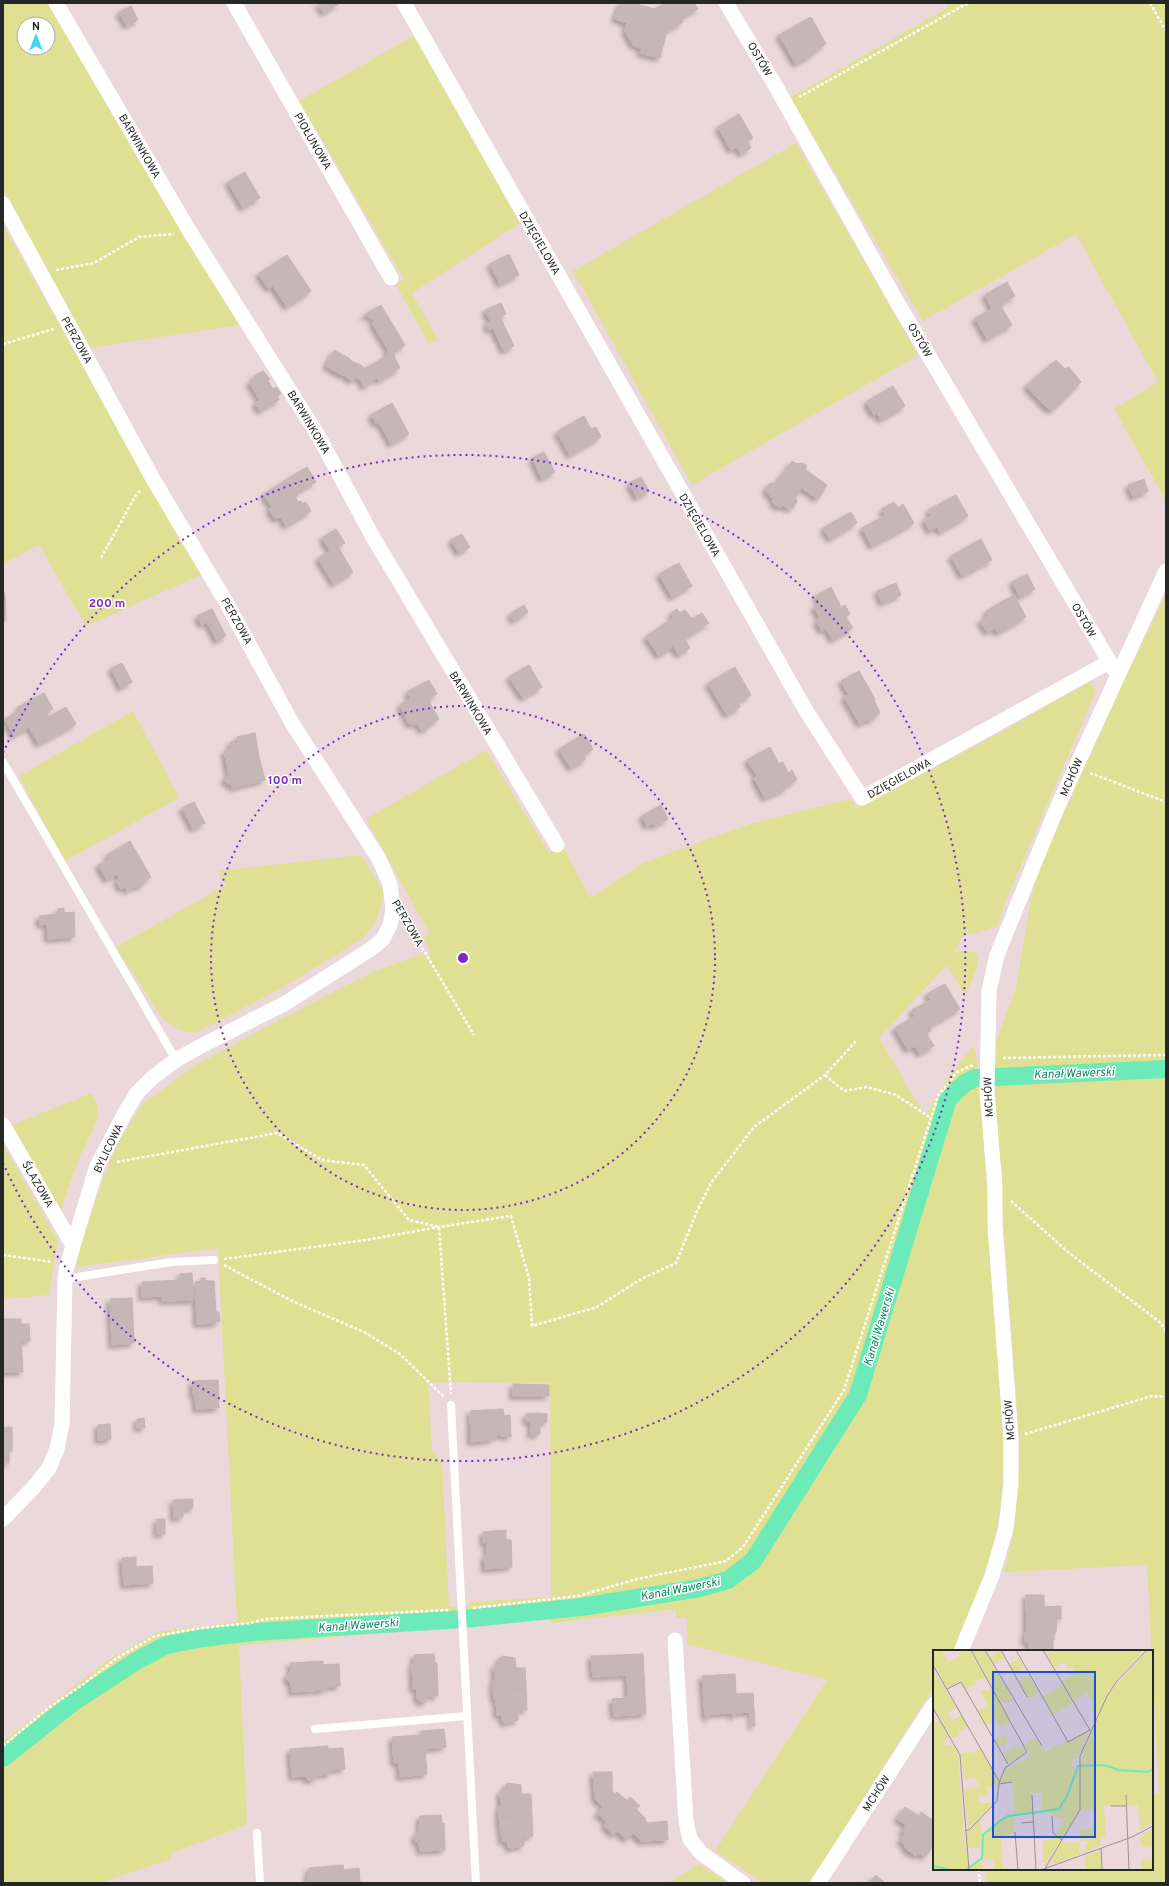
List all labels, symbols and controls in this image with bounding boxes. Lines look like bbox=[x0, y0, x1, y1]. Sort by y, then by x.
north arrow bbox=[16, 16, 56, 56]
text: N bbox=[32, 20, 40, 34]
street label: OSTÓW bbox=[744, 39, 775, 79]
street label: PIOŁUNOWA bbox=[290, 111, 334, 172]
street label: BARWINKOWA bbox=[115, 112, 163, 181]
street label: DZIĘGIELOWA bbox=[515, 209, 563, 278]
street label: PERZOWA bbox=[57, 314, 95, 366]
street label: OSTÓW bbox=[904, 320, 935, 360]
street label: BARWINKOWA bbox=[284, 388, 333, 457]
street label: DZIĘGIELOWA bbox=[675, 491, 723, 560]
street label: PERZOWA bbox=[217, 595, 255, 647]
text: 200 m bbox=[89, 596, 125, 612]
street label: OSTÓW bbox=[1068, 600, 1099, 640]
street label: BARWINKOWA bbox=[446, 669, 495, 738]
street label: DZIĘGIELOWA bbox=[865, 756, 934, 802]
street label: MCHÓW bbox=[1056, 756, 1087, 799]
text: 100 m bbox=[268, 773, 302, 789]
street label: PERZOWA bbox=[388, 898, 426, 949]
centre of rings bbox=[456, 951, 470, 965]
water label: Kanał Wawerski bbox=[1033, 1065, 1116, 1083]
street label: MCHÓW bbox=[980, 1076, 997, 1118]
street label: BYLICOWA bbox=[91, 1121, 127, 1176]
street label: ŚLAZOWA bbox=[18, 1158, 57, 1210]
water label: Kanał Wawerski bbox=[861, 1285, 900, 1368]
street label: MCHÓW bbox=[1001, 1399, 1018, 1441]
water label: Kanał Wawerski bbox=[639, 1574, 722, 1606]
water label: Kanał Wawerski bbox=[317, 1615, 400, 1637]
inset map bbox=[933, 1650, 1153, 1870]
street label: MCHÓW bbox=[859, 1772, 894, 1814]

